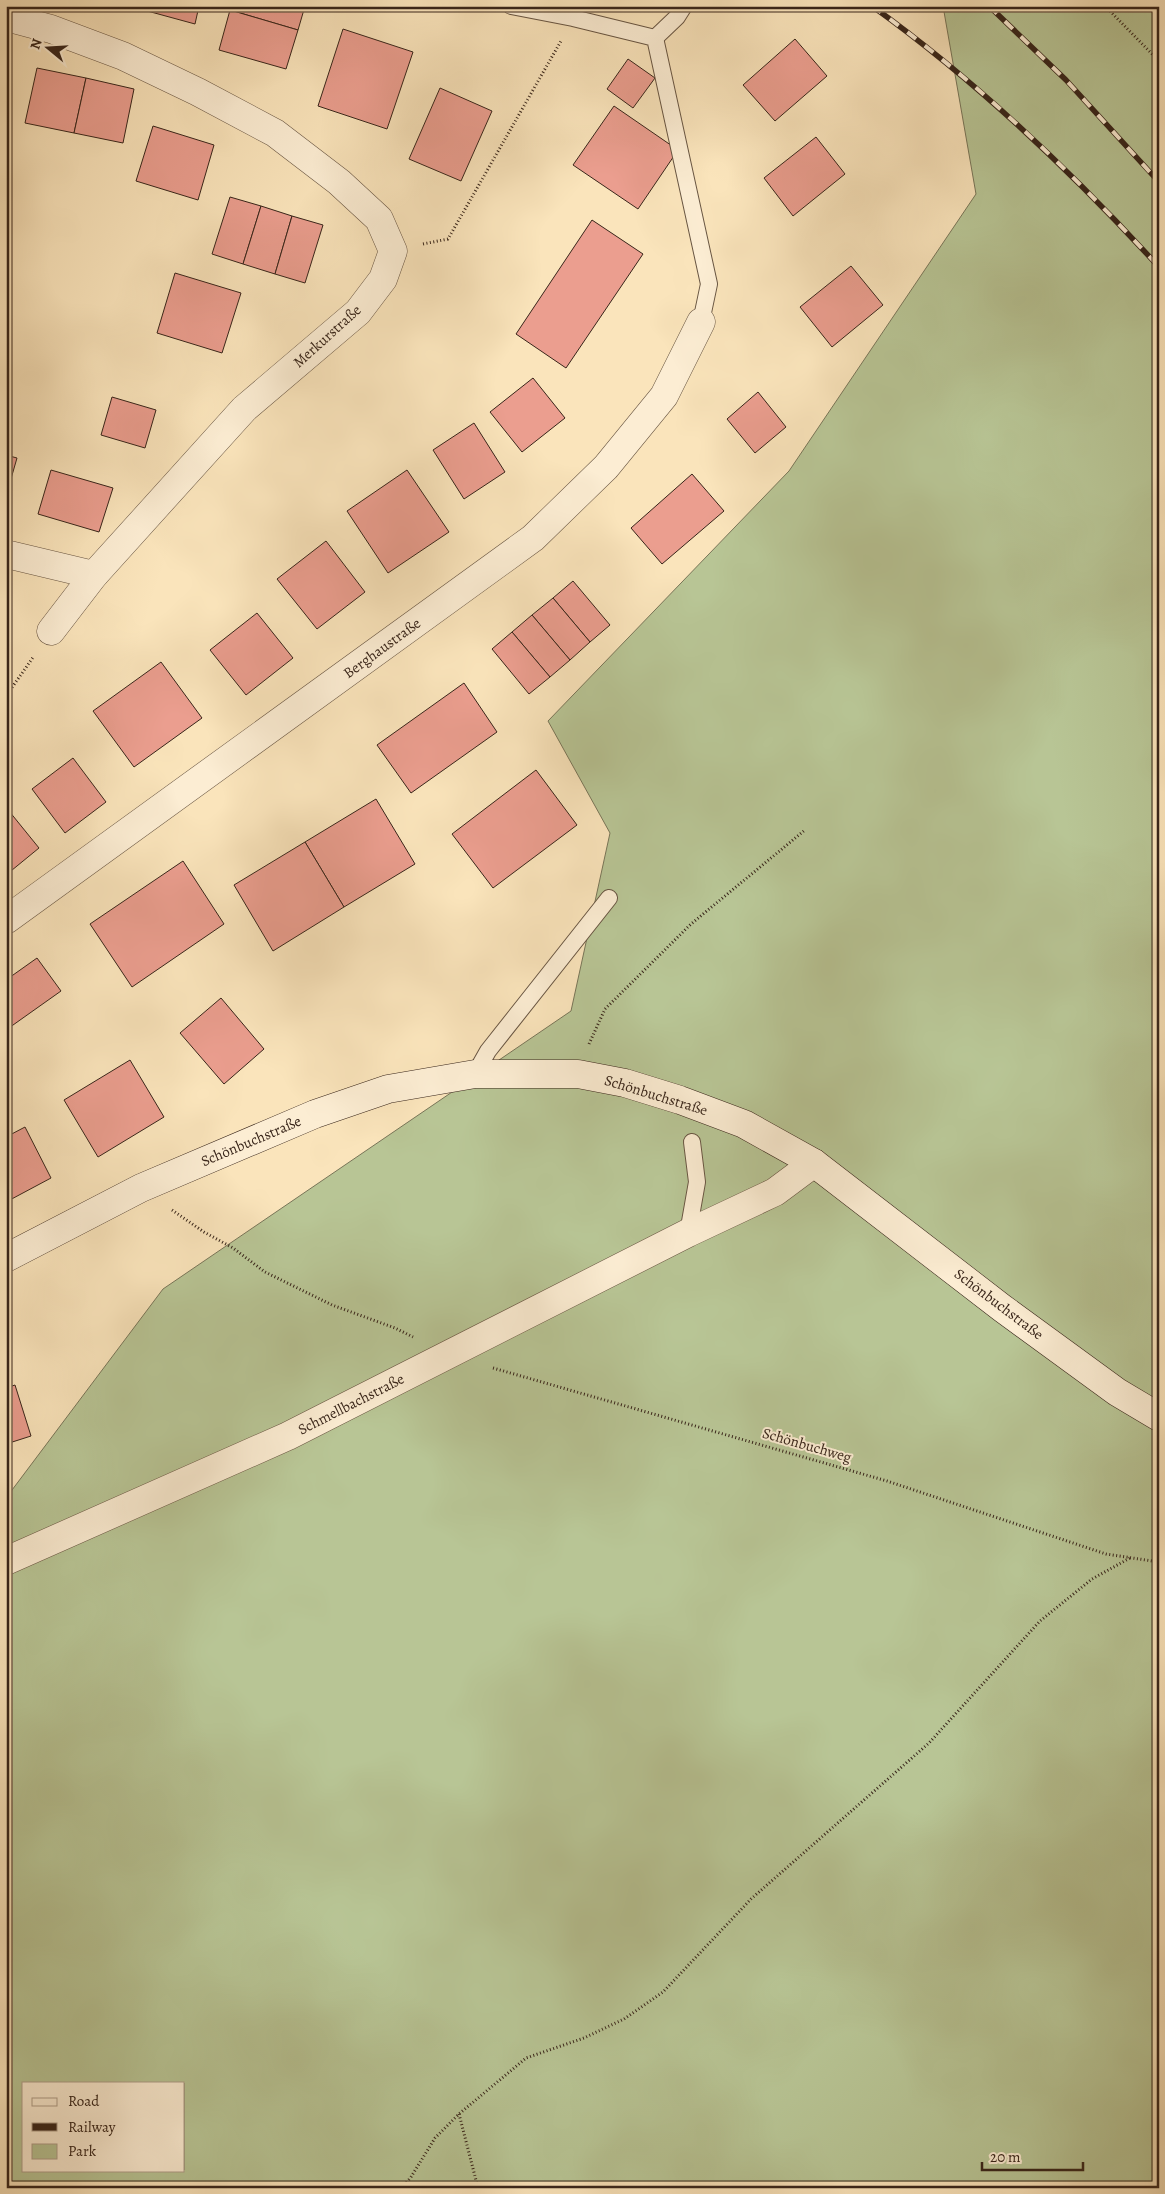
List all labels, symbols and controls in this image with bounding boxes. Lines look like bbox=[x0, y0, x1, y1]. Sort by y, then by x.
north arrow bbox=[22, 22, 72, 72]
text: N bbox=[26, 36, 47, 52]
street label: Merkurstraße bbox=[289, 300, 366, 372]
street label: Berghaustraße bbox=[339, 613, 425, 683]
street label: Schönbuchstraße bbox=[602, 1070, 710, 1120]
street label: Schönbuchstraße bbox=[198, 1111, 304, 1171]
street label: Schönbuchstraße bbox=[950, 1264, 1048, 1344]
street label: Schmellbachstraße bbox=[294, 1368, 408, 1439]
street label: Schönbuchweg bbox=[760, 1423, 854, 1467]
legend bbox=[22, 2082, 185, 2172]
text: Road bbox=[68, 2091, 100, 2111]
text: Railway bbox=[68, 2117, 116, 2137]
scale bar bbox=[982, 2139, 1084, 2171]
text: Park bbox=[68, 2141, 97, 2161]
text: 20 m bbox=[990, 2147, 1021, 2167]

